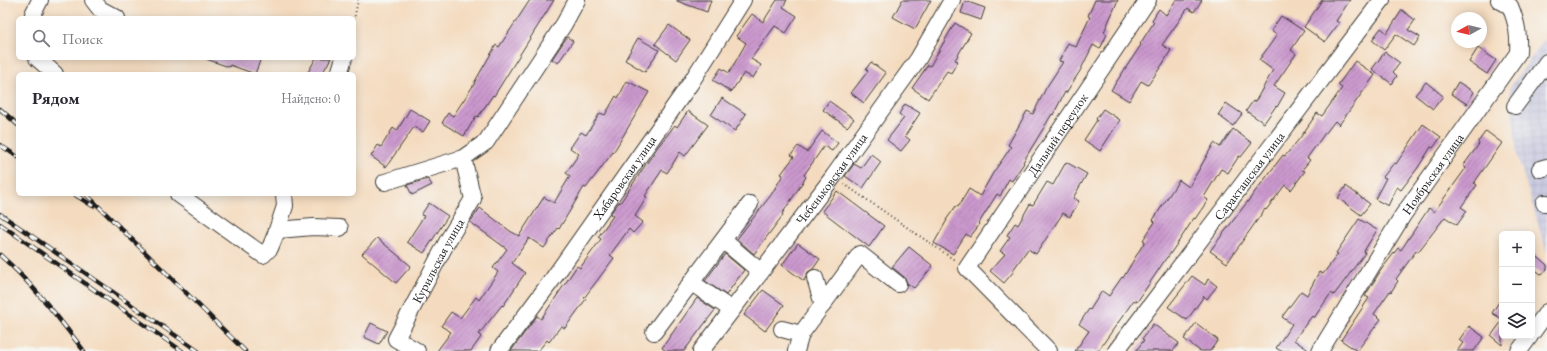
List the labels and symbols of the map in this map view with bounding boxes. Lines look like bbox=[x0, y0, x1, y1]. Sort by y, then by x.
north arrow bbox=[1451, 12, 1487, 48]
street label: Дальний переулок bbox=[1024, 89, 1092, 179]
street label: Саракташская улица bbox=[1210, 128, 1289, 224]
street label: Чебеньковская улица bbox=[792, 129, 872, 228]
street label: Ноябрьская улица bbox=[1398, 129, 1468, 218]
street label: Хабаровская улица bbox=[589, 132, 661, 224]
street label: Курильская улица bbox=[408, 215, 469, 306]

